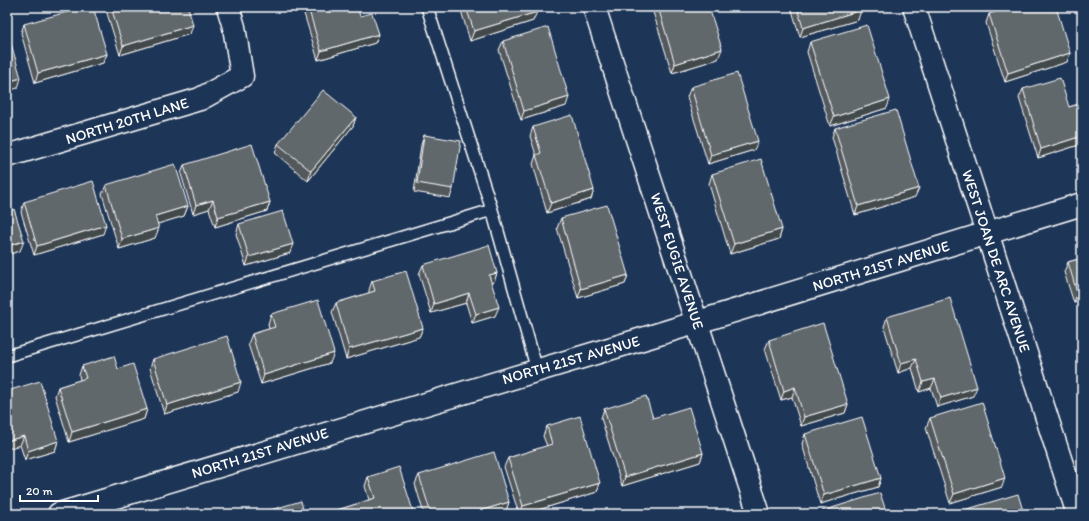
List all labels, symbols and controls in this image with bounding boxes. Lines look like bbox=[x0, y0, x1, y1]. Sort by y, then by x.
street label: NORTH 20TH LANE bbox=[63, 94, 191, 148]
street label: WEST JOAN DE ARC AVENUE bbox=[958, 167, 1034, 355]
street label: WEST EUGIE AVENUE bbox=[646, 190, 708, 332]
street label: NORTH 21ST AVENUE bbox=[810, 237, 952, 295]
street label: NORTH 21ST AVENUE bbox=[500, 332, 642, 388]
street label: NORTH 21ST AVENUE bbox=[189, 424, 331, 482]
scale bar bbox=[20, 477, 98, 503]
text: 20 m bbox=[26, 484, 53, 498]

